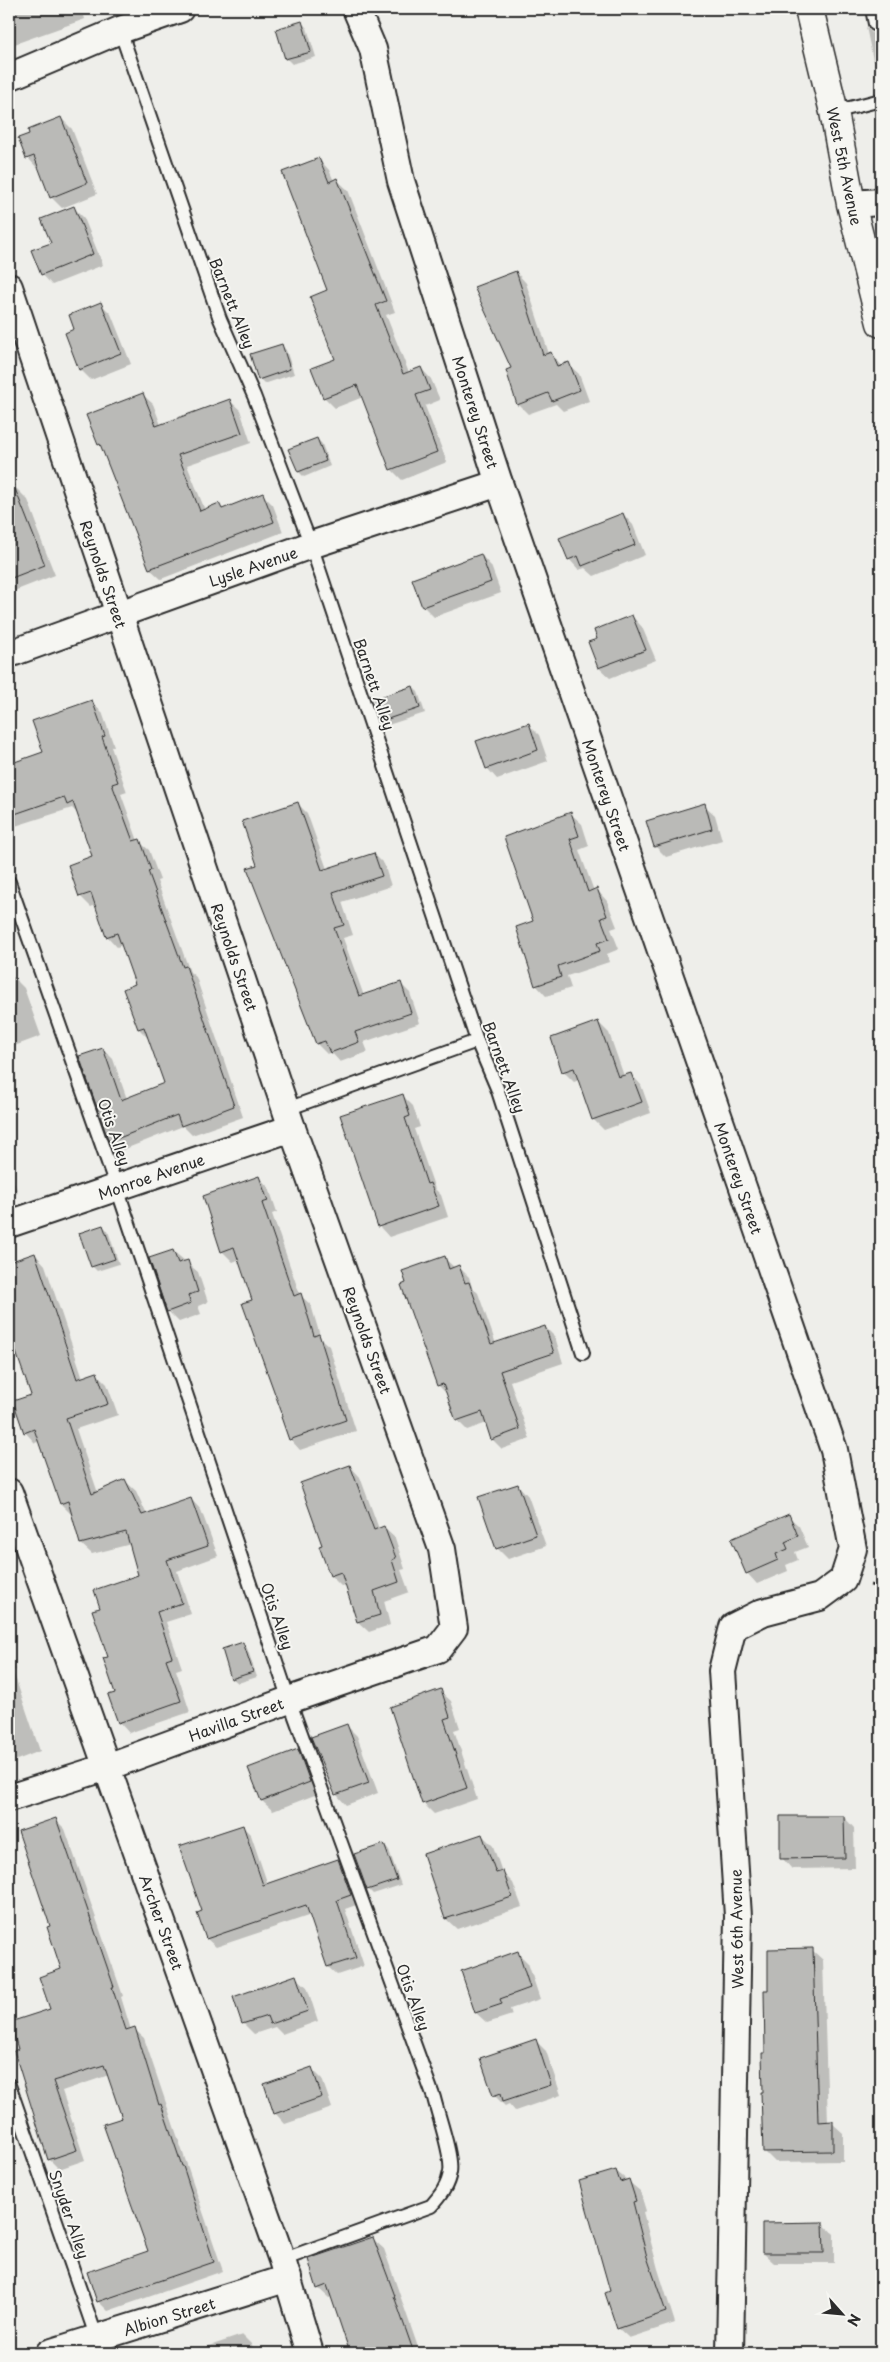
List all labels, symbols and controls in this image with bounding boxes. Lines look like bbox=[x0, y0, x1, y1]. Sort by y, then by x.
street label: West 5th Avenue bbox=[821, 105, 869, 227]
street label: Barnett Alley bbox=[204, 254, 262, 352]
street label: Monterey Street bbox=[447, 353, 505, 471]
street label: Reynolds Street bbox=[75, 517, 133, 631]
street label: Lysle Avenue bbox=[206, 540, 300, 592]
street label: Barnett Alley bbox=[348, 635, 402, 733]
street label: Monterey Street bbox=[577, 736, 637, 854]
street label: Reynolds Street bbox=[206, 900, 264, 1014]
street label: Barnett Alley bbox=[478, 1018, 532, 1116]
street label: Otis Alley bbox=[93, 1095, 137, 1169]
street label: Monterey Street bbox=[709, 1119, 769, 1237]
street label: Monroe Avenue bbox=[95, 1147, 207, 1205]
street label: Reynolds Street bbox=[338, 1283, 398, 1397]
street label: Otis Alley bbox=[256, 1579, 300, 1653]
street label: Havilla Street bbox=[185, 1691, 287, 1747]
street label: West 6th Avenue bbox=[723, 1869, 749, 1989]
street label: Archer Street bbox=[134, 1871, 190, 1973]
street label: Otis Alley bbox=[391, 1960, 437, 2034]
street label: Snyder Alley bbox=[44, 2166, 96, 2262]
north arrow bbox=[818, 2290, 868, 2340]
street label: Albion Street bbox=[120, 2291, 218, 2341]
text: N bbox=[842, 2310, 866, 2330]

